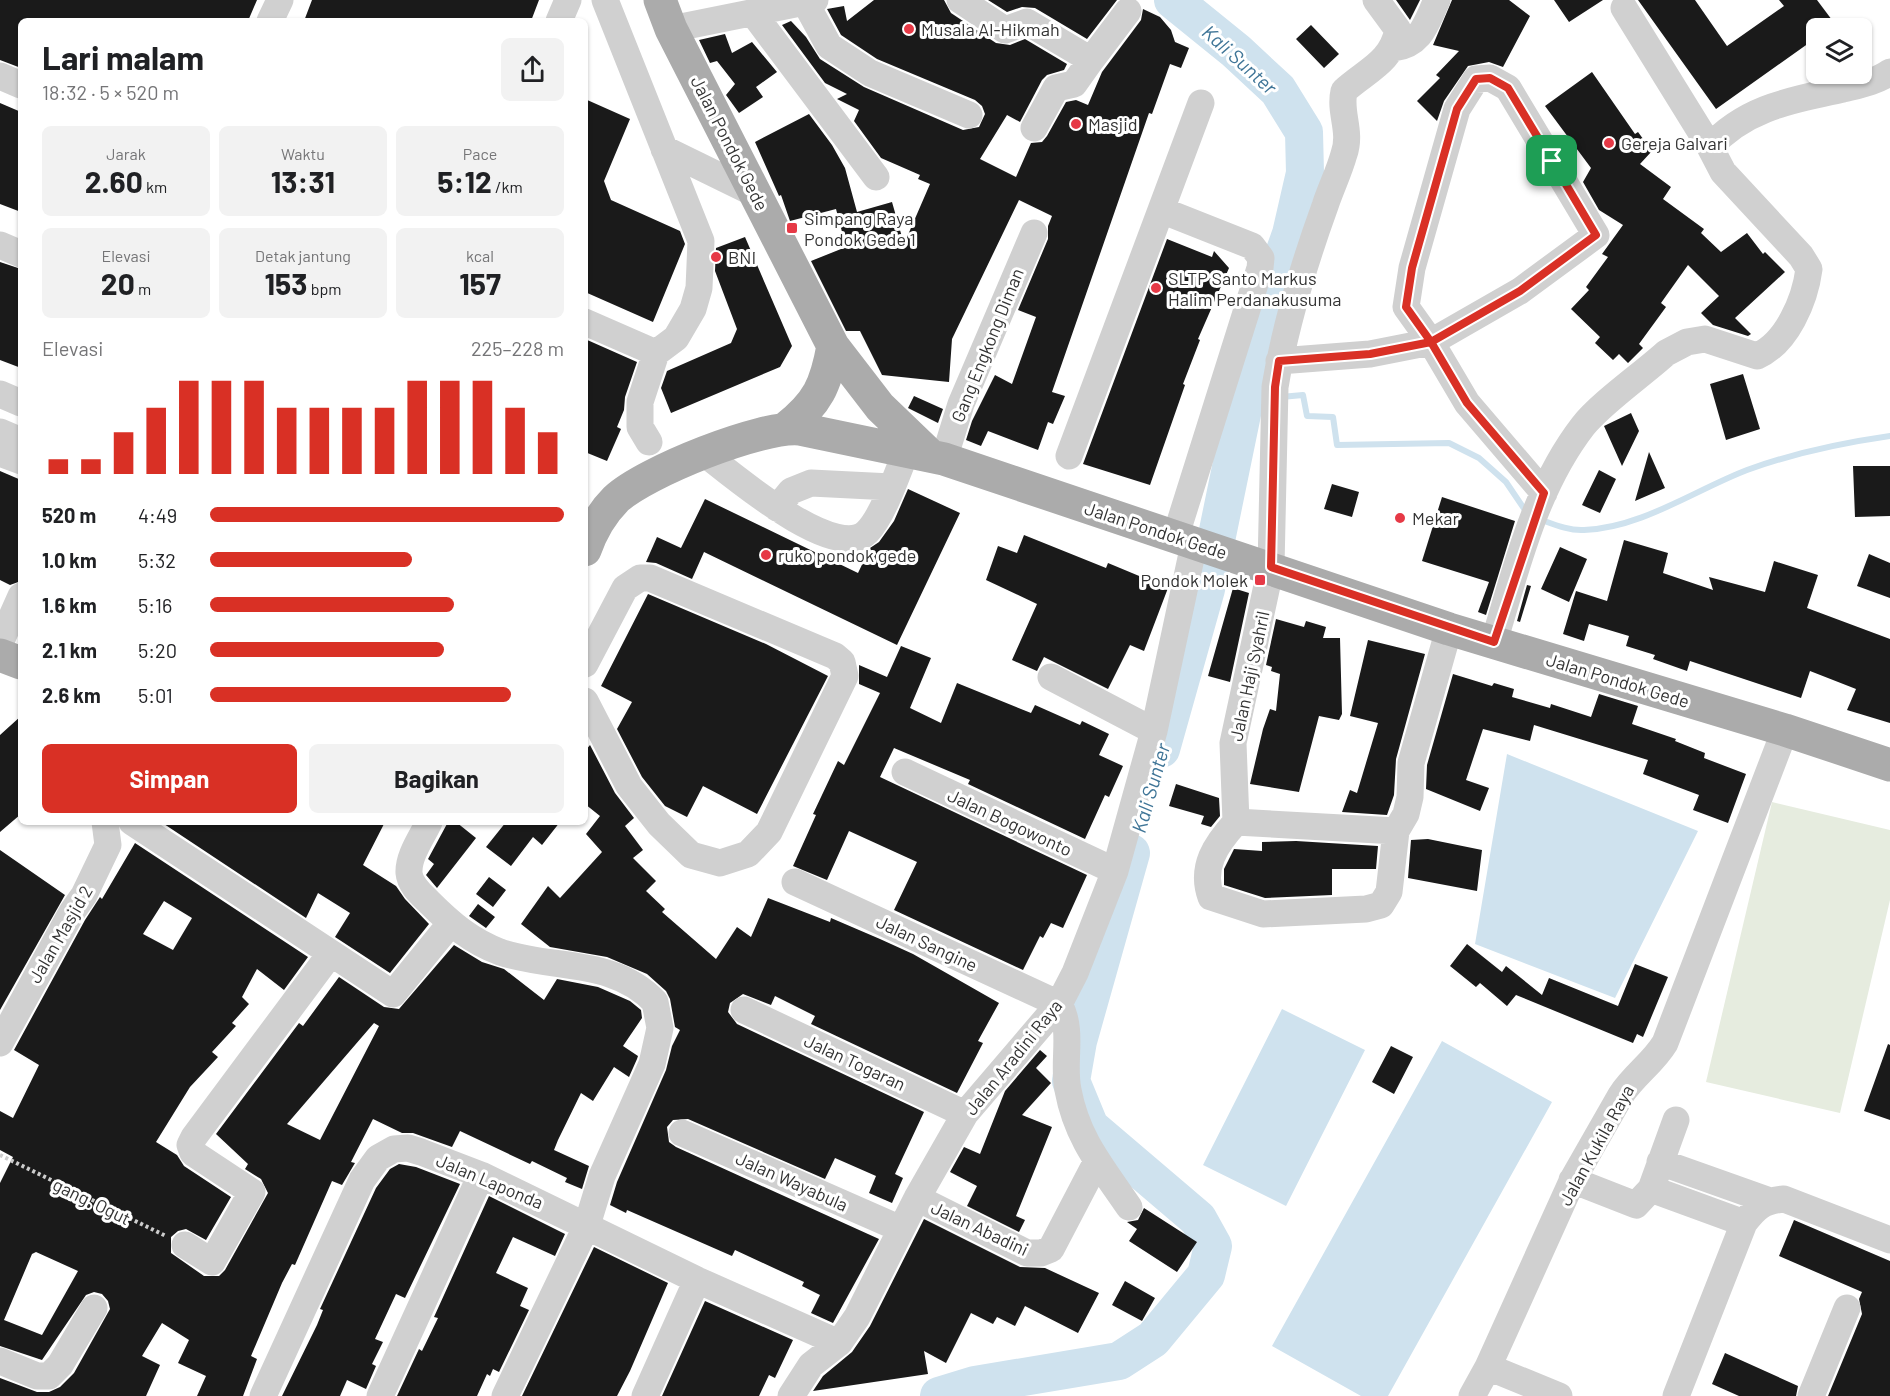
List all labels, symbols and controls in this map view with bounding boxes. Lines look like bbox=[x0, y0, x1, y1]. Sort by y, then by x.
place label: Musala Al-Hikmah bbox=[921, 18, 1060, 40]
map controls bbox=[1806, 18, 1872, 84]
button: layers bbox=[1806, 18, 1872, 84]
water label: Kali Sunter bbox=[1198, 19, 1283, 99]
marker: Musala Al-Hikmah bbox=[902, 22, 916, 36]
text: Lari malam bbox=[42, 37, 204, 77]
button: share bbox=[501, 38, 564, 101]
street label: Jalan Pondok Gede bbox=[687, 72, 773, 214]
text: 18:32 · 5 × 520 m bbox=[42, 80, 179, 104]
place label: Masjid bbox=[1088, 113, 1138, 135]
marker: Masjid bbox=[1069, 117, 1083, 131]
place label: Gereja Galvari bbox=[1621, 132, 1728, 154]
pin bbox=[1526, 135, 1577, 186]
marker: Gereja Galvari bbox=[1602, 136, 1616, 150]
text: Jarak bbox=[106, 144, 146, 163]
text: Waktu bbox=[281, 144, 325, 163]
text: Pace bbox=[463, 144, 497, 163]
icon: arrive bbox=[1535, 144, 1568, 177]
text: 2.60 bbox=[85, 163, 143, 199]
text: 13:31 bbox=[271, 163, 335, 199]
text: 5:12 bbox=[437, 163, 492, 199]
text: km bbox=[143, 177, 167, 196]
text: /km bbox=[492, 177, 523, 196]
place label: Simpang Raya Pondok Gede 1 bbox=[804, 207, 916, 250]
marker: Simpang Raya Pondok Gede 1 bbox=[785, 221, 799, 235]
text: Elevasi bbox=[101, 246, 151, 265]
text: Detak jantung bbox=[255, 246, 351, 265]
text: kcal bbox=[466, 246, 494, 265]
place label: BNI bbox=[728, 246, 756, 268]
marker: BNI bbox=[709, 250, 723, 264]
text: 20 bbox=[101, 265, 135, 301]
text: 153 bbox=[264, 265, 307, 301]
text: 157 bbox=[459, 265, 501, 301]
street label: Gang Engkong Diman bbox=[946, 265, 1028, 425]
place label: SLTP Santo Markus Halim Perdanakusuma bbox=[1168, 267, 1342, 310]
text: m bbox=[135, 279, 151, 298]
text: bpm bbox=[307, 279, 342, 298]
marker: SLTP Santo Markus Halim Perdanakusuma bbox=[1149, 281, 1163, 295]
text: Elevasi bbox=[42, 336, 103, 360]
text: 225–228 m bbox=[471, 336, 564, 360]
street label: Jalan Pondok Gede bbox=[1082, 497, 1230, 563]
text: 520 m bbox=[42, 503, 96, 527]
text: 4:49 bbox=[138, 503, 177, 527]
place label: Mekar bbox=[1412, 507, 1460, 529]
marker: Mekar bbox=[1393, 511, 1407, 525]
place label: ruko pondok gede bbox=[778, 544, 916, 566]
text: 1.0 km bbox=[42, 548, 97, 572]
text: 5:32 bbox=[138, 548, 176, 572]
marker: ruko pondok gede bbox=[759, 548, 773, 562]
place label: Pondok Molek bbox=[1141, 569, 1248, 591]
marker: Pondok Molek bbox=[1253, 573, 1267, 587]
text: 1.6 km bbox=[42, 593, 97, 617]
text: 5:16 bbox=[138, 593, 172, 617]
street label: Jalan Haji Syahril bbox=[1224, 609, 1274, 743]
text: 2.1 km bbox=[42, 638, 97, 662]
text: 5:20 bbox=[138, 638, 177, 662]
street label: Jalan Pondok Gede bbox=[1544, 648, 1692, 712]
text: 2.6 km bbox=[42, 683, 101, 707]
text: 5:01 bbox=[138, 683, 173, 707]
water label: Kali Sunter bbox=[1126, 740, 1174, 835]
button: Simpan bbox=[42, 744, 297, 813]
button: Bagikan bbox=[309, 744, 564, 813]
street label: Jalan Bogowonto bbox=[944, 784, 1076, 860]
street label: Jalan Masjid 2 bbox=[23, 881, 97, 987]
street label: Jalan Sangine bbox=[873, 910, 981, 976]
street label: Jalan Aradini Raya bbox=[960, 995, 1066, 1119]
street label: Jalan Togaran bbox=[801, 1029, 909, 1095]
street label: Jalan Kukila Raya bbox=[1554, 1081, 1638, 1209]
street label: Jalan Wayabula bbox=[733, 1146, 851, 1216]
street label: Jalan Laponda bbox=[433, 1149, 547, 1213]
street label: gang. Ogut bbox=[50, 1173, 134, 1229]
street label: Jalan Abadini bbox=[928, 1196, 1032, 1260]

